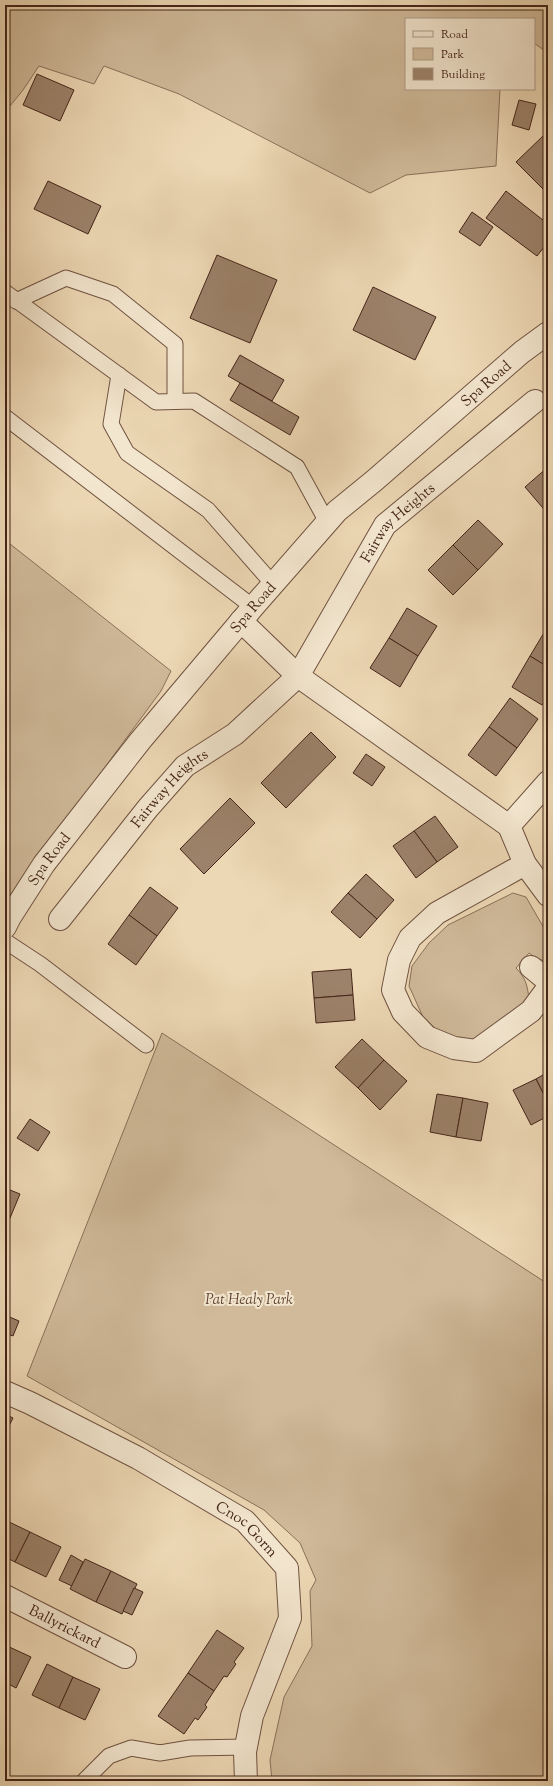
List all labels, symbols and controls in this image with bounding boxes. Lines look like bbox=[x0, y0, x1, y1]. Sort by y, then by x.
legend bbox=[405, 18, 535, 90]
text: Road bbox=[441, 26, 468, 44]
text: Park bbox=[441, 46, 464, 64]
text: Building bbox=[441, 66, 485, 84]
street label: Spa Road bbox=[457, 356, 517, 413]
street label: Fairway Heights bbox=[356, 479, 440, 567]
street label: Spa Road bbox=[226, 578, 282, 638]
street label: Fairway Heights bbox=[127, 745, 213, 833]
street label: Spa Road bbox=[24, 829, 77, 890]
park label: Pat Healy Park bbox=[205, 1290, 293, 1311]
street label: Cnoc Gorm bbox=[211, 1497, 282, 1563]
street label: Ballyrickard bbox=[25, 1601, 104, 1655]

